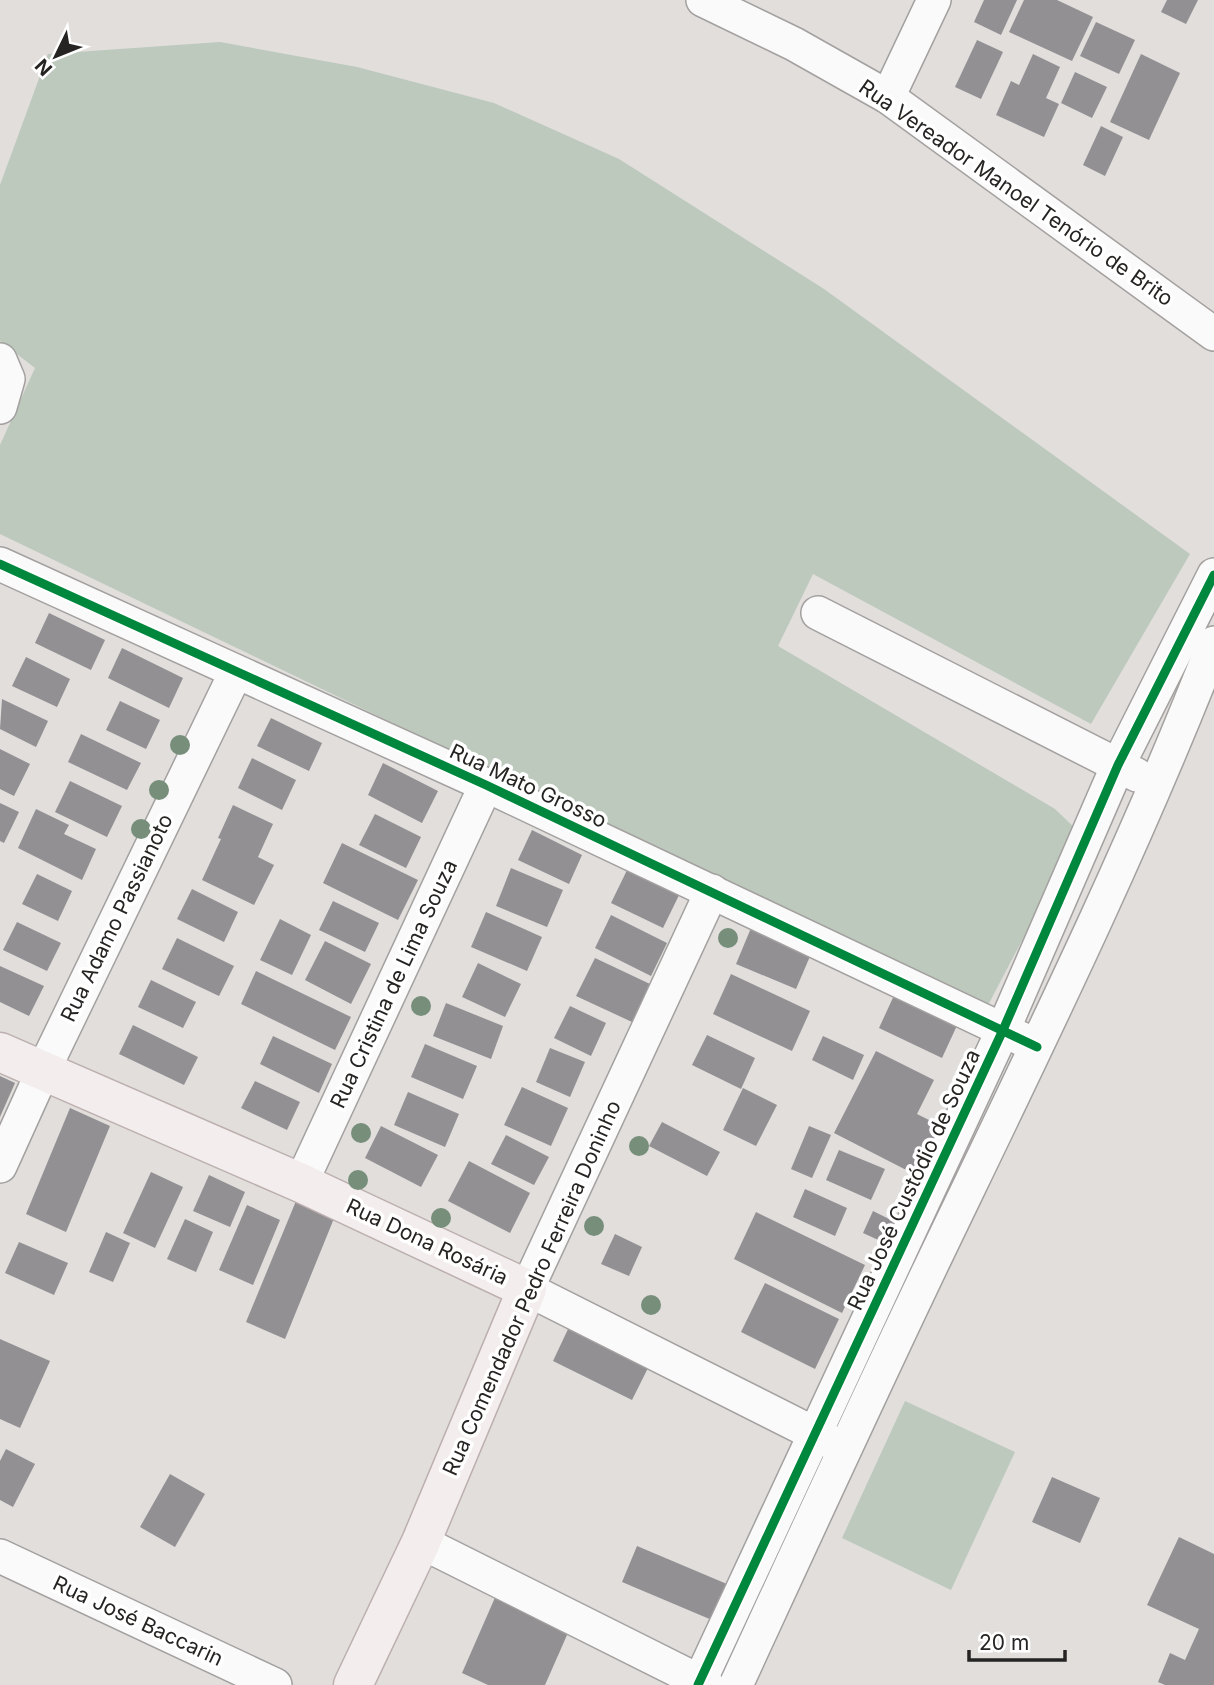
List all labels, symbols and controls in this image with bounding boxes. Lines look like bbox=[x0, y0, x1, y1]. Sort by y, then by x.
north arrow bbox=[21, 21, 91, 91]
text: N bbox=[31, 54, 57, 80]
street label: Rua Vereador Manoel Tenório de Brito bbox=[854, 74, 1178, 311]
street label: Rua Mato Grosso bbox=[446, 738, 611, 833]
street label: Rua Adamo Passianoto bbox=[55, 810, 178, 1026]
street label: Rua Cristina de Lima Souza bbox=[325, 856, 462, 1112]
street label: Rua José Custódio de Souza bbox=[842, 1045, 985, 1314]
street label: Rua Comendador Pedro Ferreira Doninho bbox=[437, 1096, 626, 1479]
street label: Rua Dona Rosária bbox=[342, 1193, 512, 1290]
street label: Rua José Baccarin bbox=[49, 1570, 227, 1671]
scale bar bbox=[969, 1618, 1065, 1662]
text: 20 m bbox=[979, 1630, 1029, 1655]

